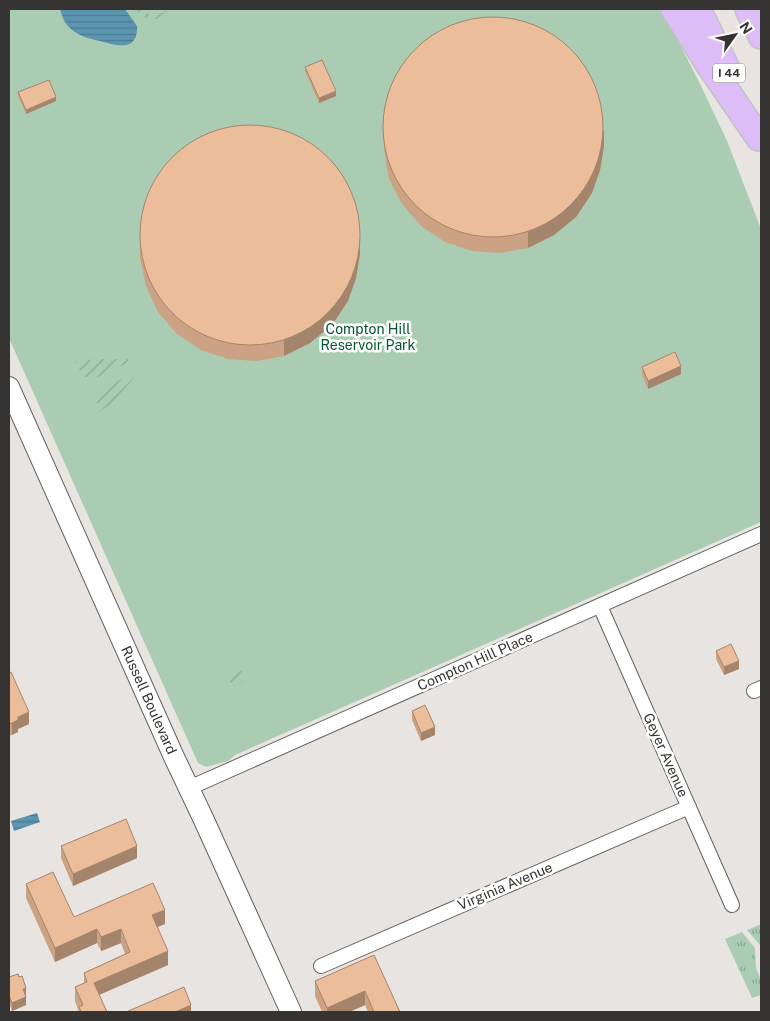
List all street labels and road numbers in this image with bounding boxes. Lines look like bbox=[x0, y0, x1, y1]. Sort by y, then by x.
road number: I 44 bbox=[713, 64, 745, 82]
street label: Compton Hill Place bbox=[415, 628, 535, 694]
street label: Russell Boulevard bbox=[118, 643, 180, 757]
street label: Geyer Avenue bbox=[640, 710, 692, 800]
street label: Virginia Avenue bbox=[455, 859, 555, 913]

